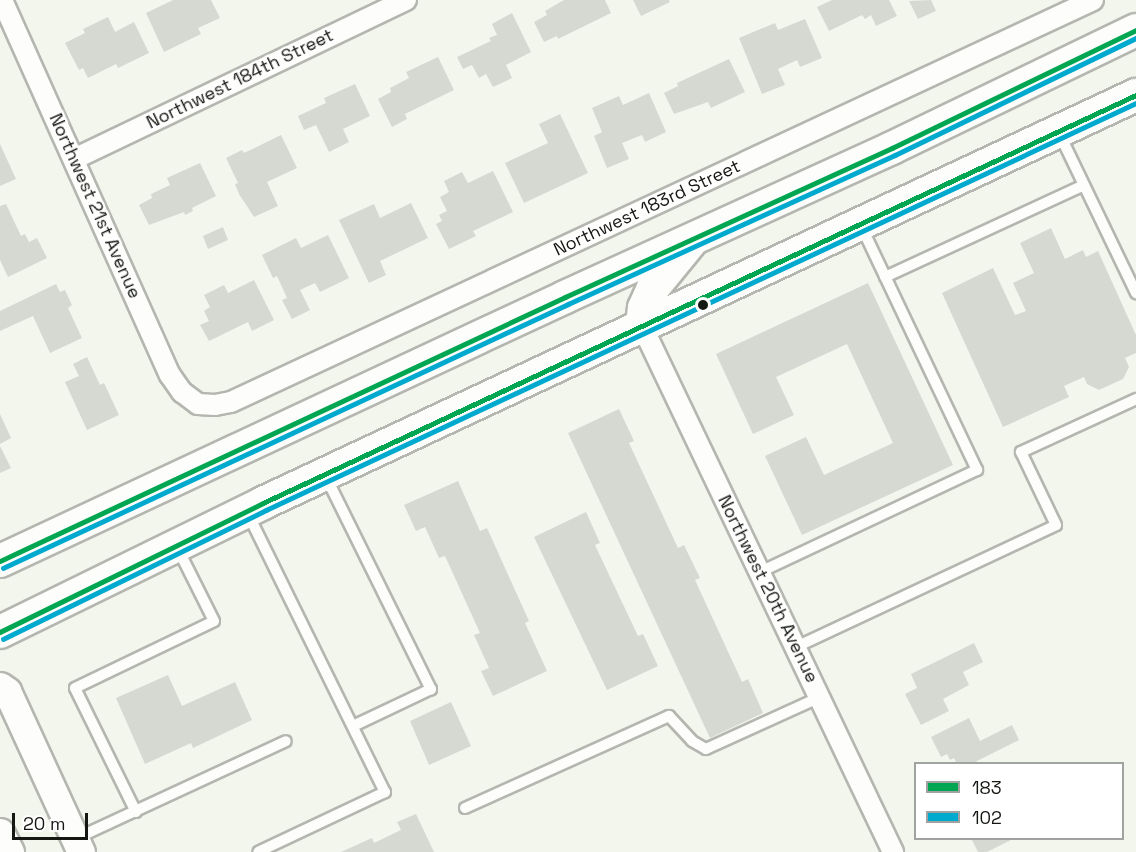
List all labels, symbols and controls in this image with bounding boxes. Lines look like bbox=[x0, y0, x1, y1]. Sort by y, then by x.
street label: Northwest 184th Street bbox=[143, 24, 337, 134]
street label: Northwest 21st Avenue bbox=[44, 110, 146, 302]
street label: Northwest 183rd Street bbox=[550, 155, 744, 261]
unlabelled marker bbox=[697, 299, 709, 311]
street label: Northwest 20th Avenue bbox=[713, 492, 823, 686]
legend bbox=[914, 762, 1124, 840]
text: 183 bbox=[972, 776, 1002, 799]
scale bar bbox=[15, 801, 92, 839]
text: 102 bbox=[972, 806, 1002, 829]
text: 20 m bbox=[23, 812, 66, 835]

